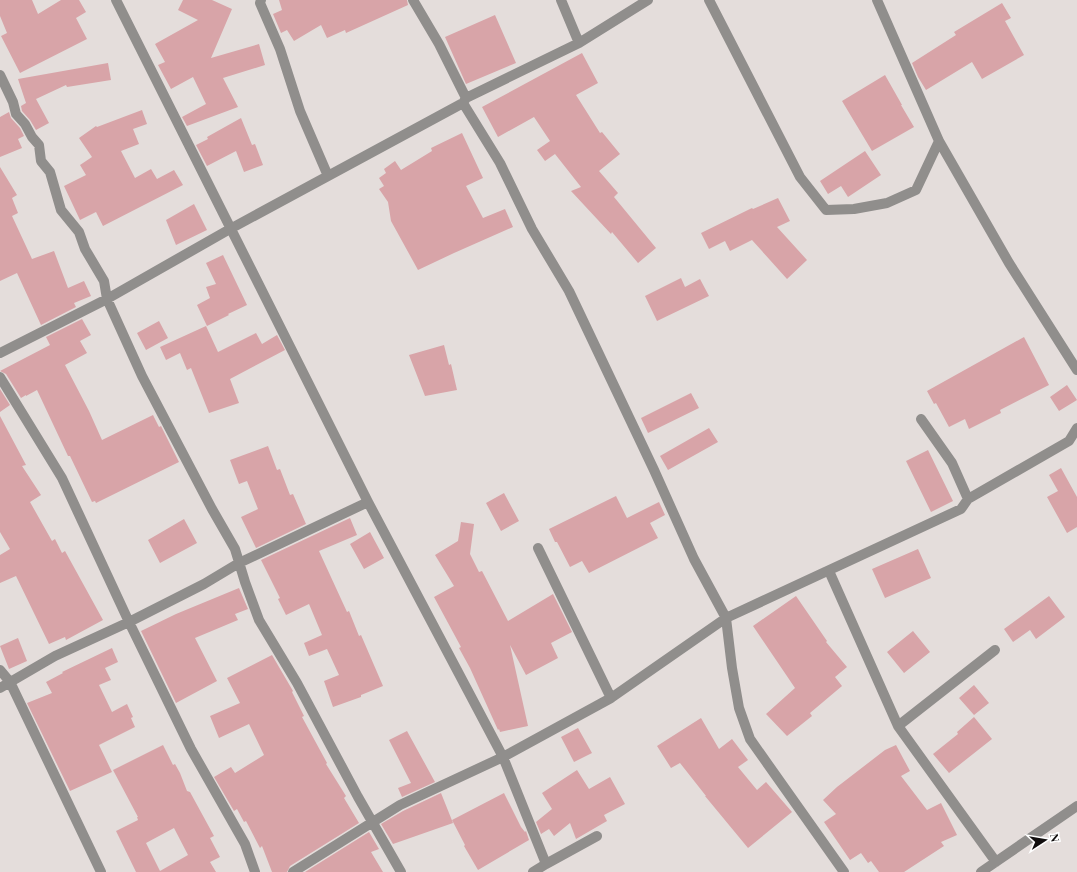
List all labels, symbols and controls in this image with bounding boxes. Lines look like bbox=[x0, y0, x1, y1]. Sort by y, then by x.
north arrow bbox=[1025, 820, 1065, 860]
text: N bbox=[1047, 832, 1063, 843]

